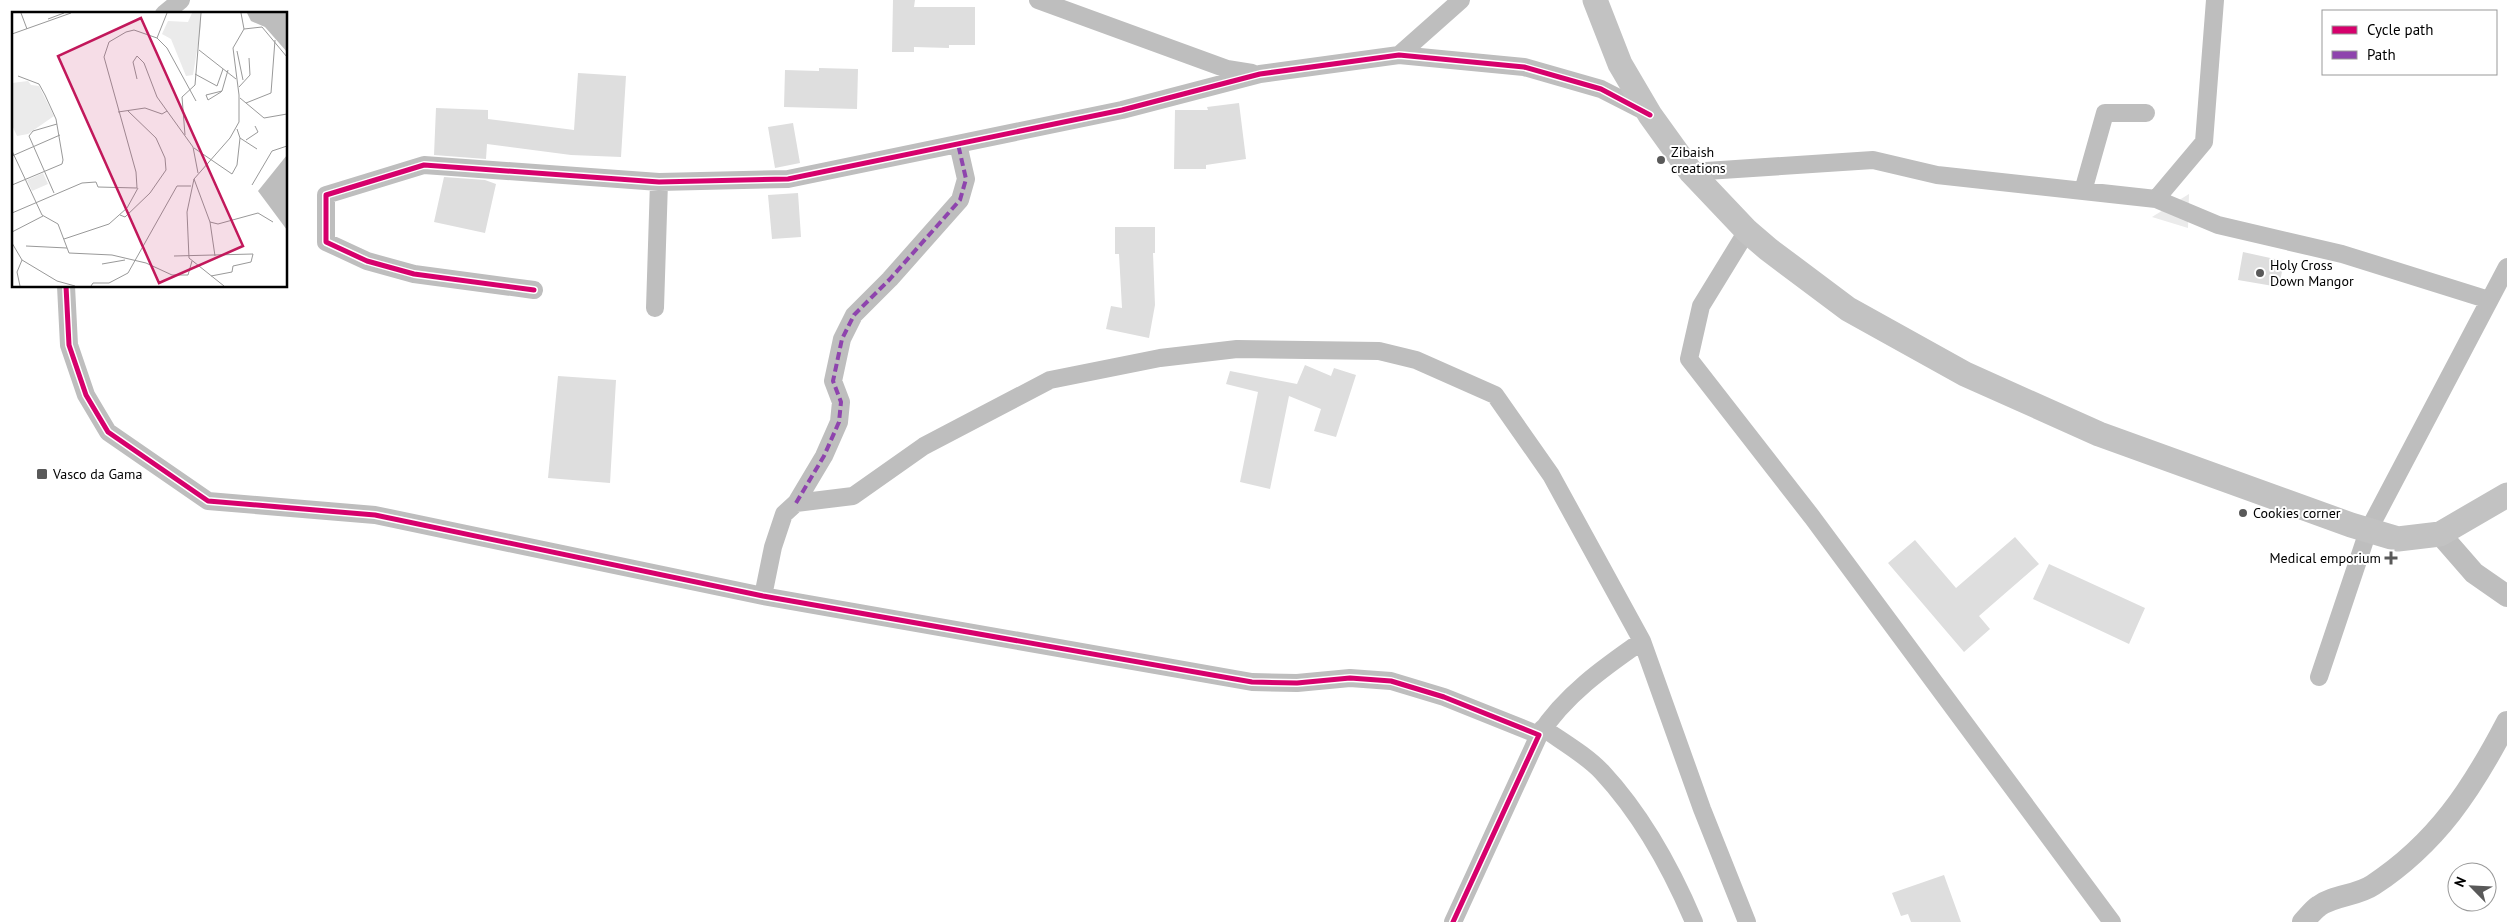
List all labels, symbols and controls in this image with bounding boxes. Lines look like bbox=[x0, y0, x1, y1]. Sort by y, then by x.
legend bbox=[2322, 10, 2497, 75]
inset map bbox=[12, 12, 288, 288]
text: Cycle path bbox=[2367, 20, 2433, 39]
text: Path bbox=[2367, 45, 2396, 64]
place label: Zibaish creations bbox=[1671, 143, 1726, 177]
marker: Zibaish creations bbox=[1655, 154, 1667, 166]
place label: Holy Cross Down Mangor bbox=[2270, 256, 2354, 290]
marker: Holy Cross Down Mangor bbox=[2254, 267, 2266, 279]
place label: Vasco da Gama bbox=[52, 465, 142, 483]
marker: Vasco da Gama bbox=[35, 467, 49, 481]
place label: Cookies corner bbox=[2253, 504, 2341, 522]
marker: Cookies corner bbox=[2237, 507, 2249, 519]
place label: Medical emporium bbox=[2269, 549, 2381, 567]
marker: Medical emporium bbox=[2385, 552, 2397, 564]
north arrow bbox=[2447, 862, 2497, 912]
text: N bbox=[2450, 874, 2470, 890]

